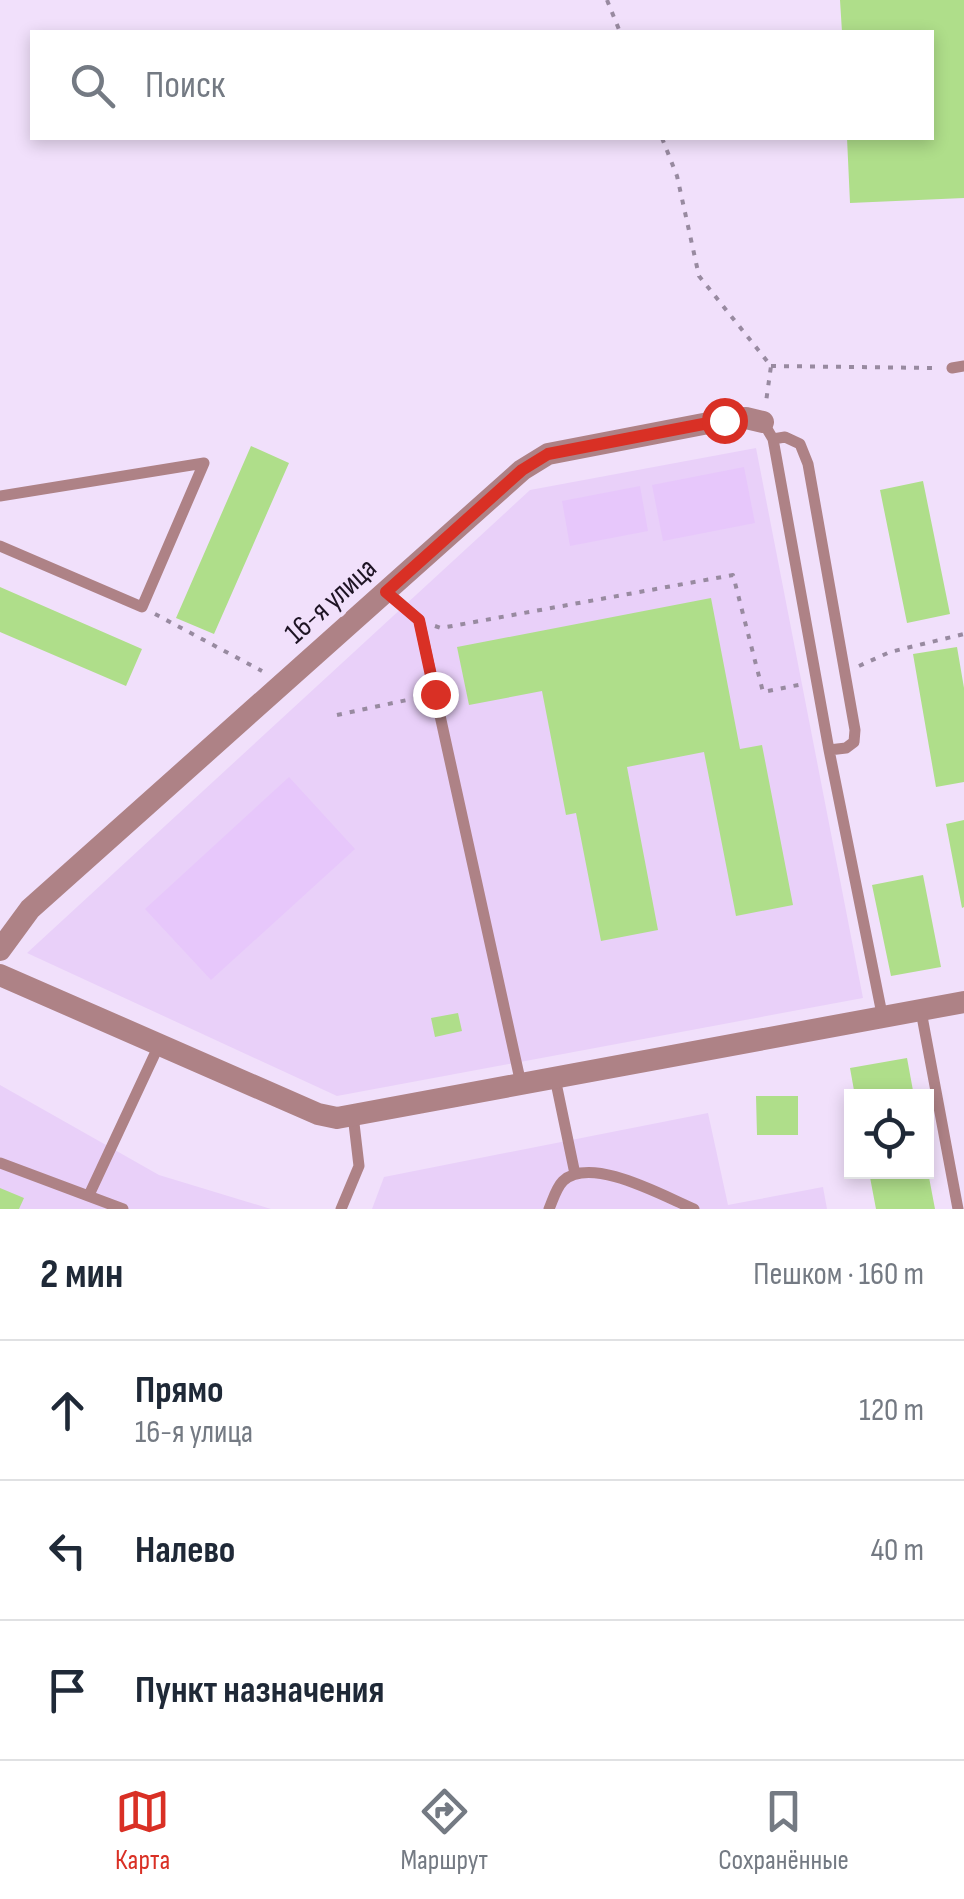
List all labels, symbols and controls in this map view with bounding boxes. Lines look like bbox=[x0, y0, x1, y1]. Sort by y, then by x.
search box bbox=[30, 30, 934, 140]
icon: search bbox=[65, 58, 120, 113]
text: Поиск bbox=[145, 63, 225, 108]
route start bbox=[702, 398, 748, 444]
street label: 16-я улица bbox=[278, 551, 384, 651]
route end bbox=[413, 672, 459, 718]
map controls bbox=[844, 1089, 934, 1179]
button: locate bbox=[844, 1089, 934, 1179]
text: 2 мин bbox=[40, 1249, 123, 1300]
text: Пешком · 160 m bbox=[753, 1255, 924, 1294]
text: Прямо bbox=[135, 1368, 224, 1413]
icon: ahead bbox=[40, 1383, 95, 1438]
text: 120 m bbox=[859, 1391, 924, 1430]
text: 16-я улица bbox=[135, 1413, 253, 1452]
icon: left bbox=[40, 1523, 95, 1578]
text: Налево bbox=[135, 1528, 235, 1573]
text: 40 m bbox=[871, 1531, 924, 1570]
icon: arrive bbox=[40, 1663, 95, 1718]
text: Пункт назначения bbox=[135, 1668, 384, 1713]
tab: Карта bbox=[115, 1784, 170, 1877]
tab: Маршрут bbox=[400, 1784, 488, 1877]
tab: Сохранённые bbox=[718, 1784, 849, 1877]

